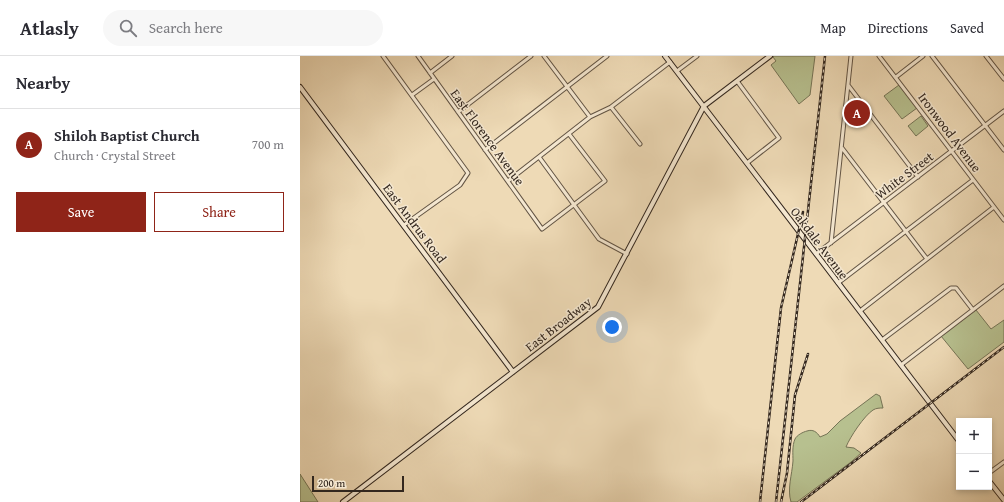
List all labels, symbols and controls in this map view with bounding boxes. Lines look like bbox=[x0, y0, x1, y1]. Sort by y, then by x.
search box bbox=[103, 10, 383, 46]
text: Atlasly bbox=[20, 14, 79, 42]
icon: search bbox=[117, 17, 139, 39]
text: Search here bbox=[149, 17, 223, 38]
text: Map bbox=[820, 18, 846, 38]
text: Directions bbox=[868, 18, 928, 38]
text: Saved bbox=[950, 18, 984, 38]
text: Nearby bbox=[16, 70, 70, 95]
street label: East Florence Avenue bbox=[446, 85, 529, 189]
street label: Ironwood Avenue bbox=[913, 89, 986, 176]
pin: A bbox=[844, 98, 870, 128]
text: Shiloh Baptist Church bbox=[54, 125, 200, 146]
text: A bbox=[25, 135, 33, 154]
text: 700 m bbox=[252, 135, 284, 154]
text: Church · Crystal Street bbox=[54, 146, 176, 165]
street label: White Street bbox=[871, 147, 938, 204]
street label: East Andrus Road bbox=[378, 180, 451, 267]
button: Save bbox=[16, 192, 146, 232]
button: Share bbox=[154, 192, 284, 232]
street label: Oakdale Avenue bbox=[786, 203, 853, 283]
street label: East Broadway bbox=[521, 292, 596, 356]
your location bbox=[602, 317, 622, 337]
map controls bbox=[956, 418, 992, 490]
button: + bbox=[956, 418, 992, 454]
button: − bbox=[956, 454, 992, 490]
scale bar bbox=[312, 474, 404, 493]
text: 200 m bbox=[318, 475, 345, 491]

